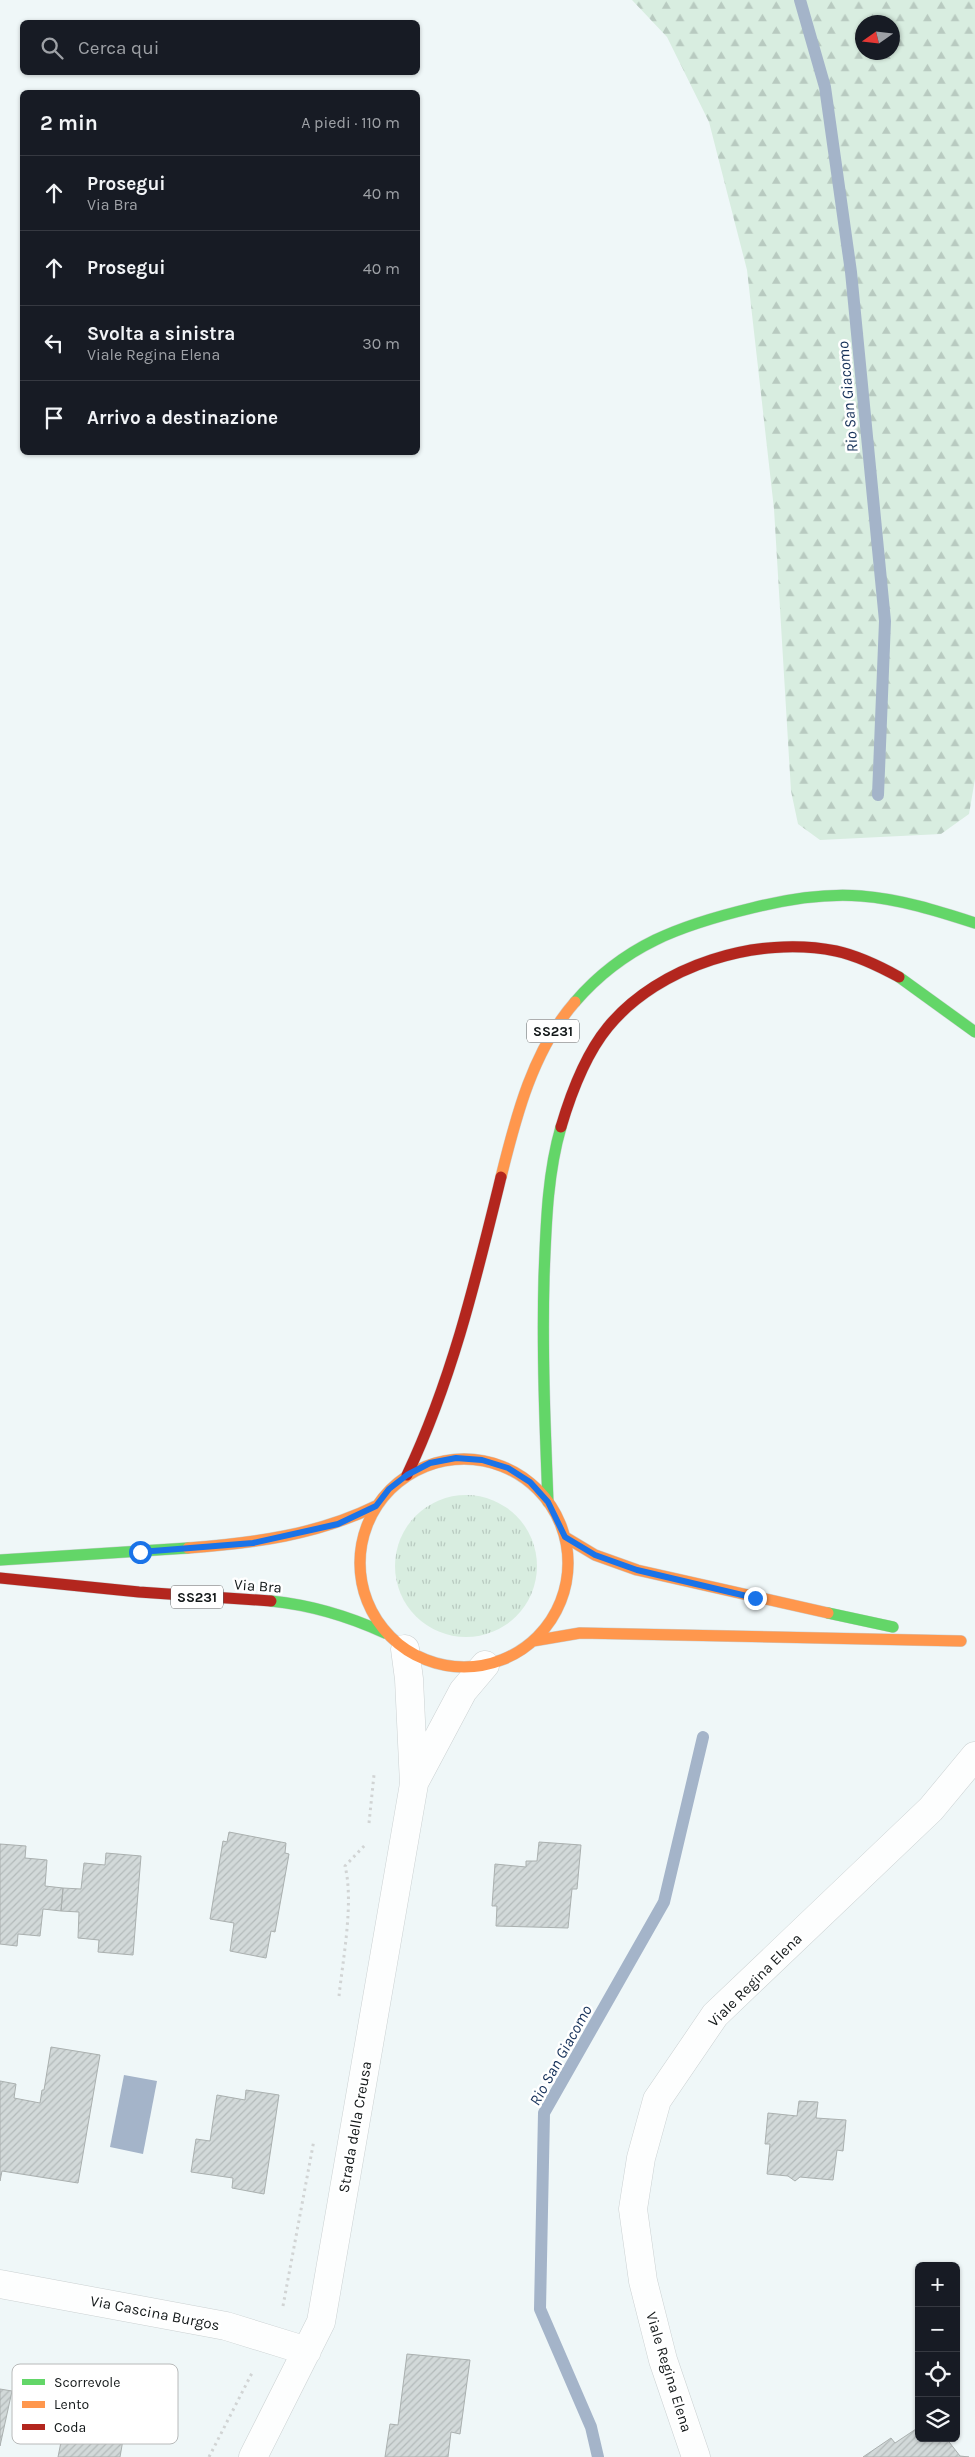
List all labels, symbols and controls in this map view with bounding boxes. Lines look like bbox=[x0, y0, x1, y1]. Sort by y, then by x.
north arrow bbox=[855, 15, 900, 60]
search box bbox=[20, 20, 420, 75]
icon: search bbox=[38, 34, 66, 62]
text: Cerca qui bbox=[78, 37, 159, 59]
text: 2 min bbox=[40, 111, 98, 135]
text: A piedi · 110 m bbox=[301, 113, 400, 132]
text: Prosegui bbox=[87, 173, 166, 195]
icon: ahead bbox=[40, 179, 68, 207]
text: 40 m bbox=[363, 184, 400, 203]
text: Via Bra bbox=[87, 195, 138, 214]
icon: ahead bbox=[40, 254, 68, 282]
text: Prosegui bbox=[87, 257, 166, 279]
text: 40 m bbox=[363, 259, 400, 278]
text: Svolta a sinistra bbox=[87, 323, 235, 345]
icon: left bbox=[40, 329, 68, 357]
text: 30 m bbox=[362, 334, 400, 353]
water label: Rio San Giacomo bbox=[833, 340, 862, 453]
text: Viale Regina Elena bbox=[87, 345, 220, 364]
icon: arrive bbox=[40, 404, 68, 432]
text: Arrivo a destinazione bbox=[87, 407, 278, 429]
road number: SS231 bbox=[527, 1019, 579, 1042]
route start bbox=[129, 1541, 152, 1564]
street label: Via Bra bbox=[234, 1575, 282, 1597]
road number: SS231 bbox=[171, 1585, 223, 1608]
route end bbox=[744, 1587, 767, 1610]
street label: Viale Regina Elena bbox=[704, 1929, 806, 2031]
water label: Rio San Giacomo bbox=[525, 2002, 596, 2109]
street label: Strada della Creusa bbox=[335, 2060, 375, 2194]
map controls bbox=[915, 2262, 960, 2442]
button: + bbox=[915, 2262, 960, 2307]
street label: Via Cascina Burgos bbox=[89, 2292, 221, 2334]
button: − bbox=[915, 2307, 960, 2352]
street label: Viale Regina Elena bbox=[642, 2310, 696, 2434]
button: locate bbox=[915, 2352, 960, 2397]
legend bbox=[12, 2364, 178, 2444]
text: Scorrevole bbox=[54, 2374, 120, 2391]
text: Lento bbox=[54, 2396, 89, 2413]
button: layers bbox=[915, 2397, 960, 2442]
text: Coda bbox=[54, 2419, 86, 2436]

